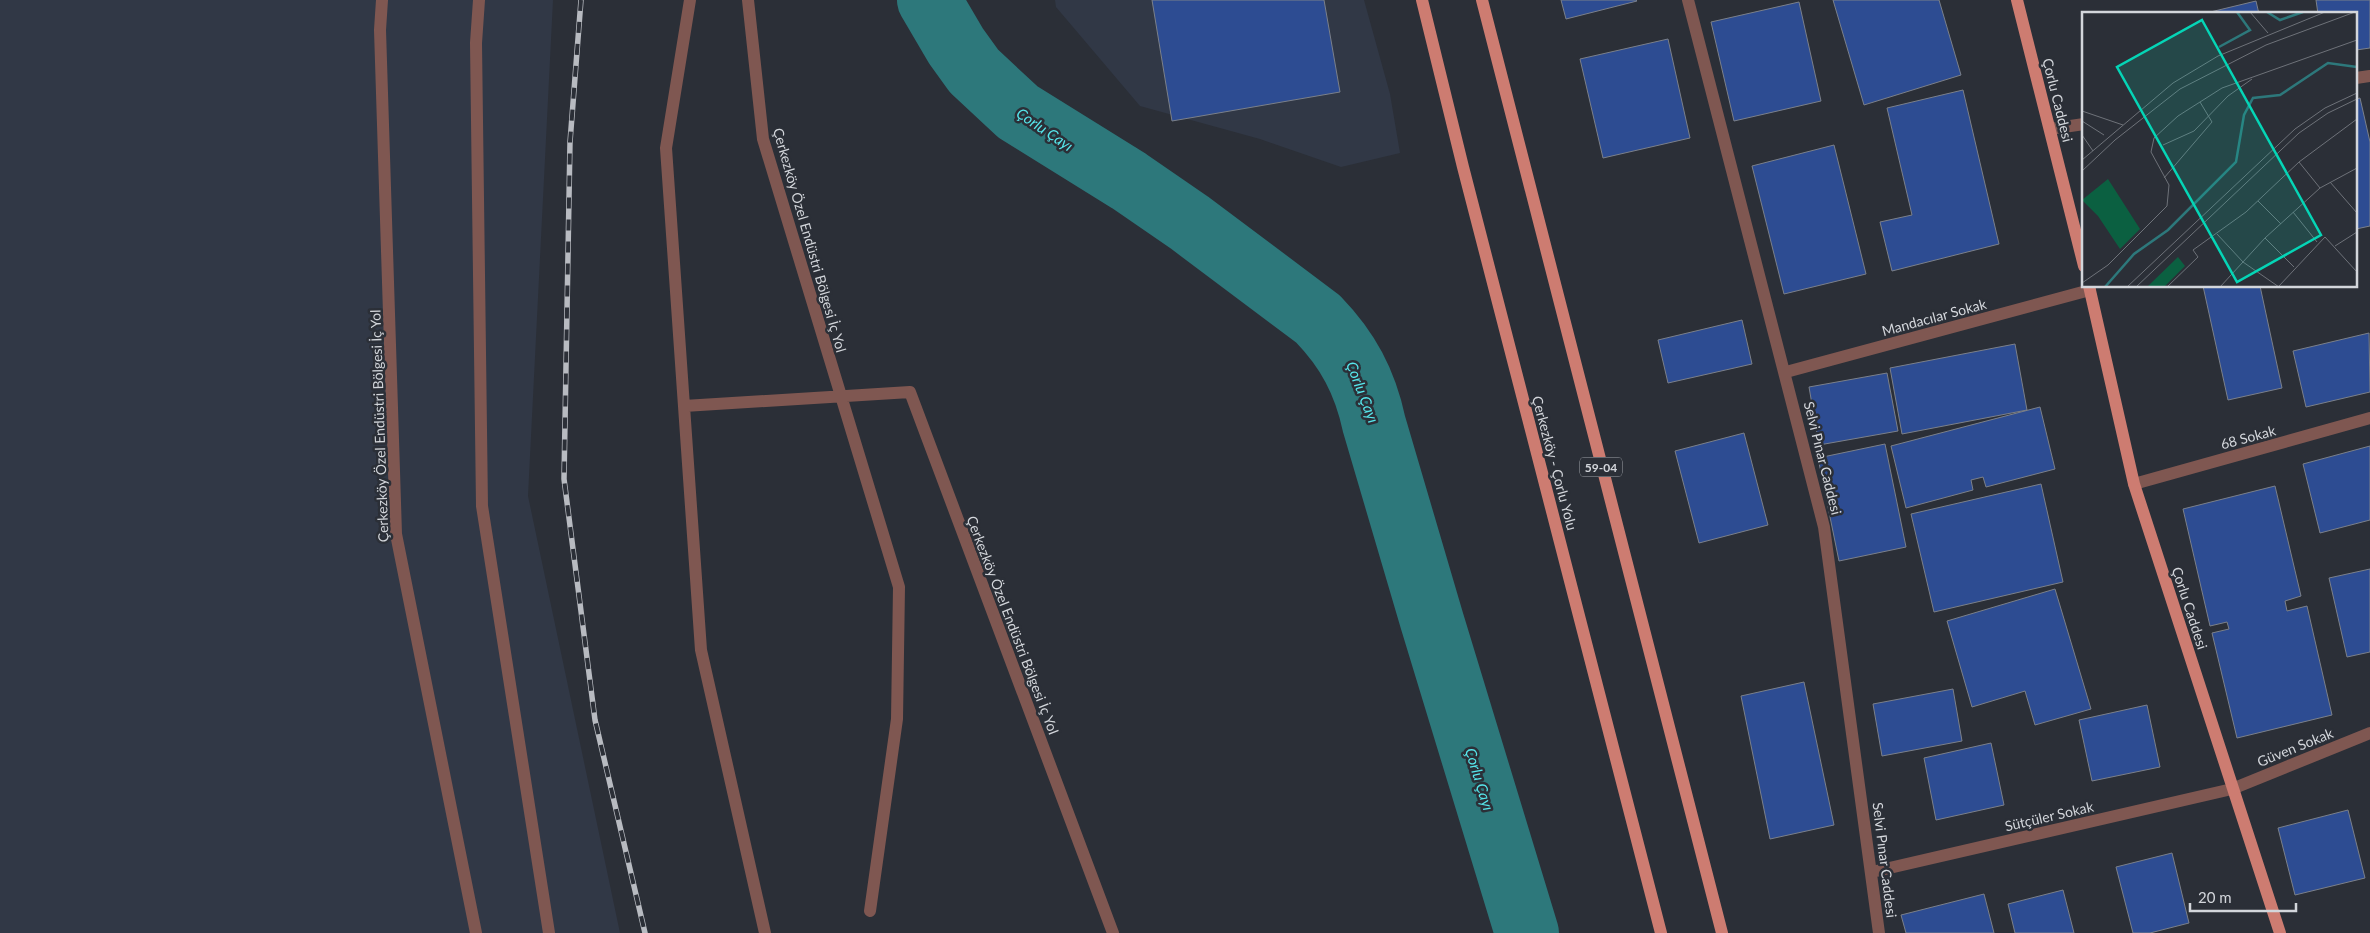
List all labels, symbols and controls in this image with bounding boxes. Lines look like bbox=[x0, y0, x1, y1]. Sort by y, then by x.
inset map bbox=[2082, 12, 2358, 288]
street label: Çorlu Caddesi bbox=[2039, 56, 2077, 144]
water label: Çorlu Çayı bbox=[1013, 104, 1077, 154]
street label: Çerkezköy Özel Endüstri Bölgesi İç Yol bbox=[770, 126, 850, 354]
street label: Mandacılar Sokak bbox=[1880, 295, 1989, 339]
street label: Çerkezköy Özel Endüstri Bölgesi İç Yol bbox=[366, 309, 392, 543]
water label: Çorlu Çayı bbox=[1343, 359, 1383, 425]
street label: Çerkezköy - Çorlu Yolu bbox=[1529, 394, 1581, 532]
street label: Selvi Pınar Caddesi bbox=[1801, 400, 1845, 516]
street label: 68 Sokak bbox=[2219, 421, 2278, 453]
road number: 59-04 bbox=[1580, 458, 1622, 477]
street label: Çerkezköy Özel Endüstri Bölgesi İç Yol bbox=[963, 513, 1063, 737]
street label: Çorlu Caddesi bbox=[2169, 565, 2211, 651]
street label: Güven Sokak bbox=[2255, 724, 2336, 770]
water label: Çorlu Çayı bbox=[1462, 746, 1498, 812]
street label: Sütçüler Sokak bbox=[2003, 797, 2096, 834]
street label: Selvi Pınar Caddesi bbox=[1869, 801, 1901, 919]
scale bar bbox=[2190, 880, 2296, 912]
text: 20 m bbox=[2198, 888, 2232, 906]

